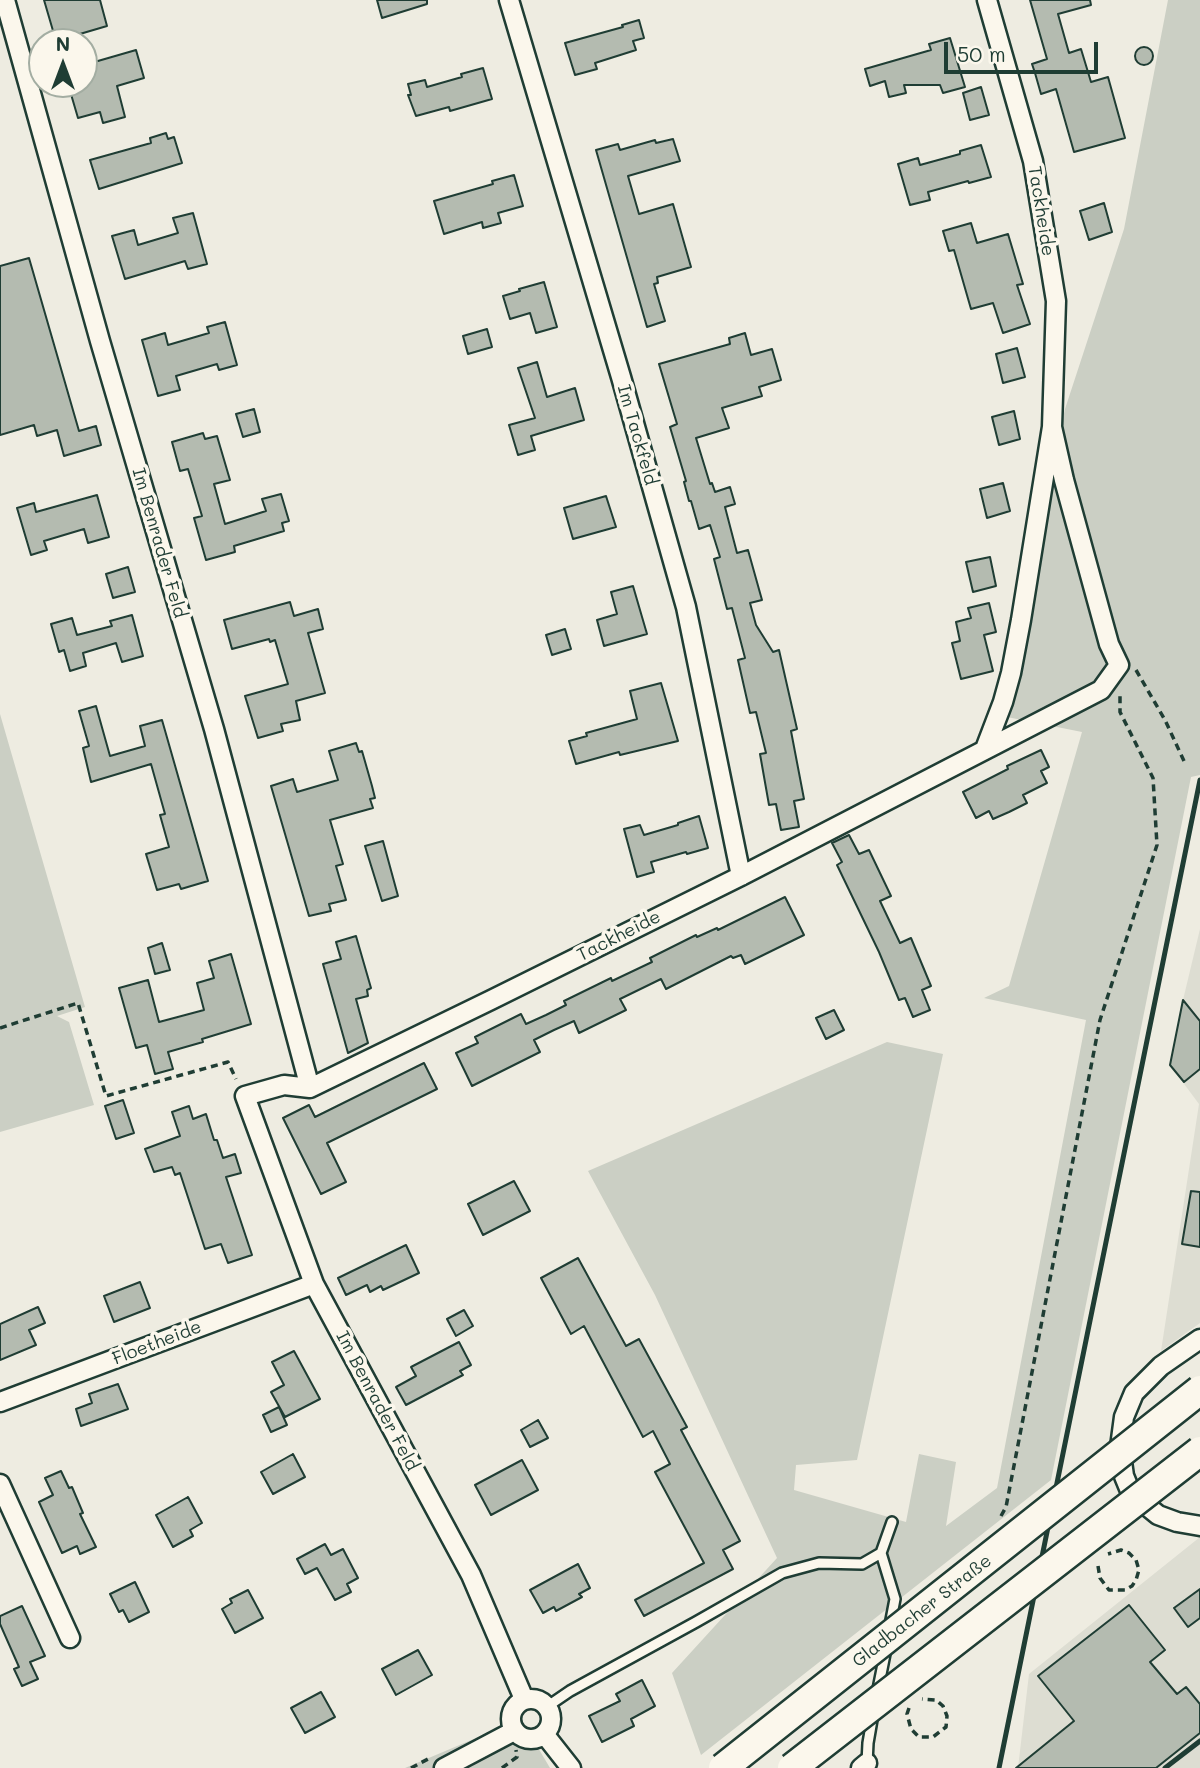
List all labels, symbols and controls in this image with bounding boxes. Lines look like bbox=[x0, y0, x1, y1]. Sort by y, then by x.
north arrow bbox=[28, 28, 98, 98]
scale bar bbox=[948, 28, 1102, 72]
text: N bbox=[56, 31, 70, 56]
text: 50 m bbox=[957, 40, 1006, 67]
street label: Tackheide bbox=[1023, 165, 1059, 257]
street label: Im Tackfeld bbox=[612, 382, 662, 488]
street label: Im Benrader Feld bbox=[127, 466, 191, 620]
street label: Tackheide bbox=[574, 906, 664, 966]
street label: Floetheide bbox=[109, 1316, 205, 1370]
street label: Im Benrader Feld bbox=[331, 1327, 423, 1475]
street label: Gladbacher Straße bbox=[848, 1550, 996, 1672]

